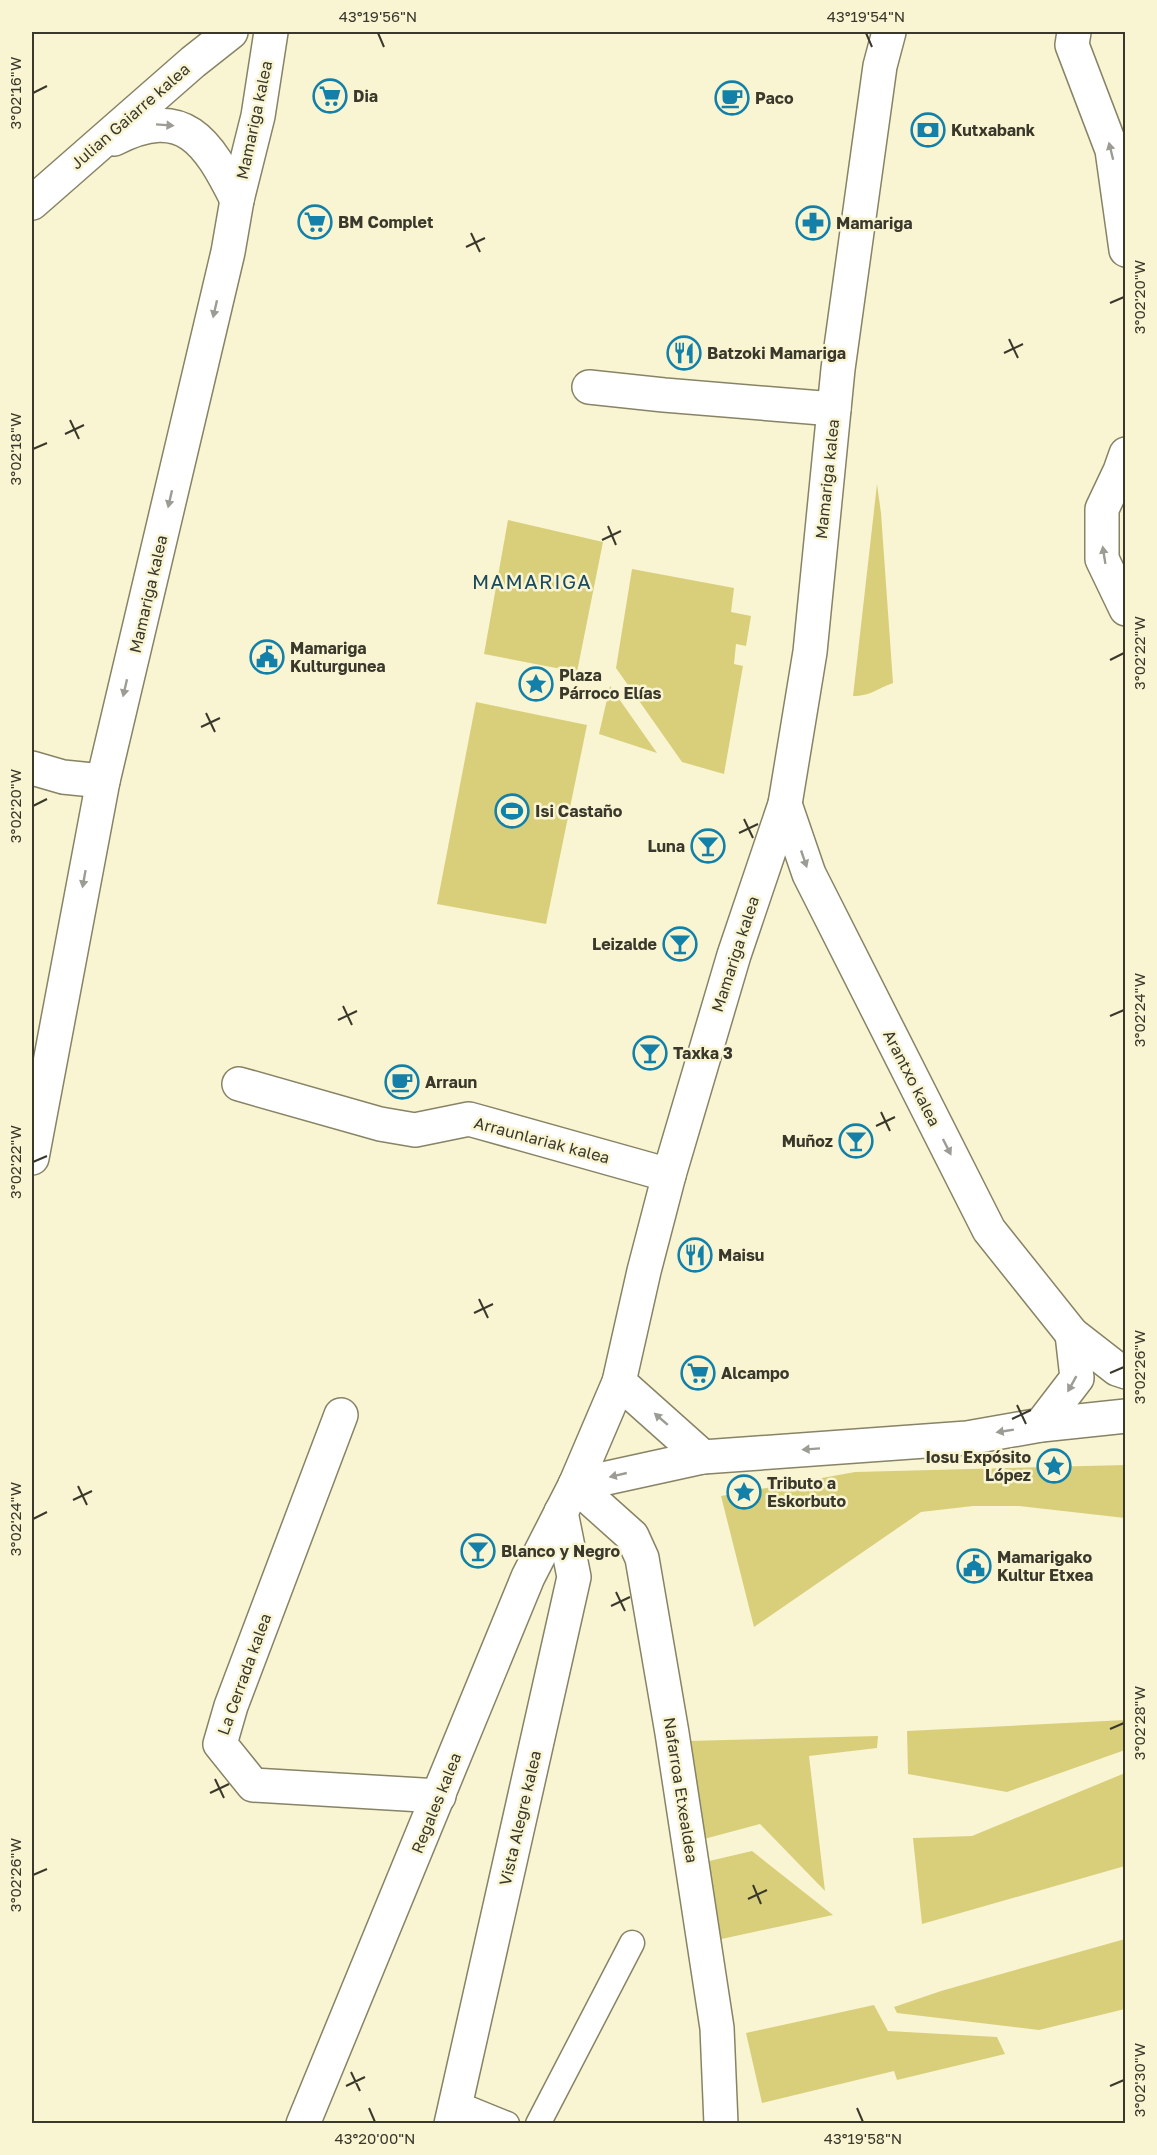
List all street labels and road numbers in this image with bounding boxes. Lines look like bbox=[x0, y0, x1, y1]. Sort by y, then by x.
street label: Julian Gaiarre kalea bbox=[66, 59, 194, 173]
street label: Mamariga kalea bbox=[232, 59, 276, 181]
street label: Mamariga kalea bbox=[811, 418, 843, 540]
street label: Mamariga kalea bbox=[125, 533, 171, 655]
street label: Mamariga kalea bbox=[707, 894, 763, 1014]
street label: Arantxo kalea bbox=[879, 1026, 945, 1130]
street label: Arraunlariak kalea bbox=[472, 1112, 612, 1168]
street label: La Cerrada kalea bbox=[213, 1610, 275, 1738]
street label: Nafarroa Etxealdea bbox=[660, 1716, 702, 1864]
street label: Vista Alegre kalea bbox=[495, 1749, 545, 1887]
street label: Regales kalea bbox=[407, 1750, 465, 1856]

